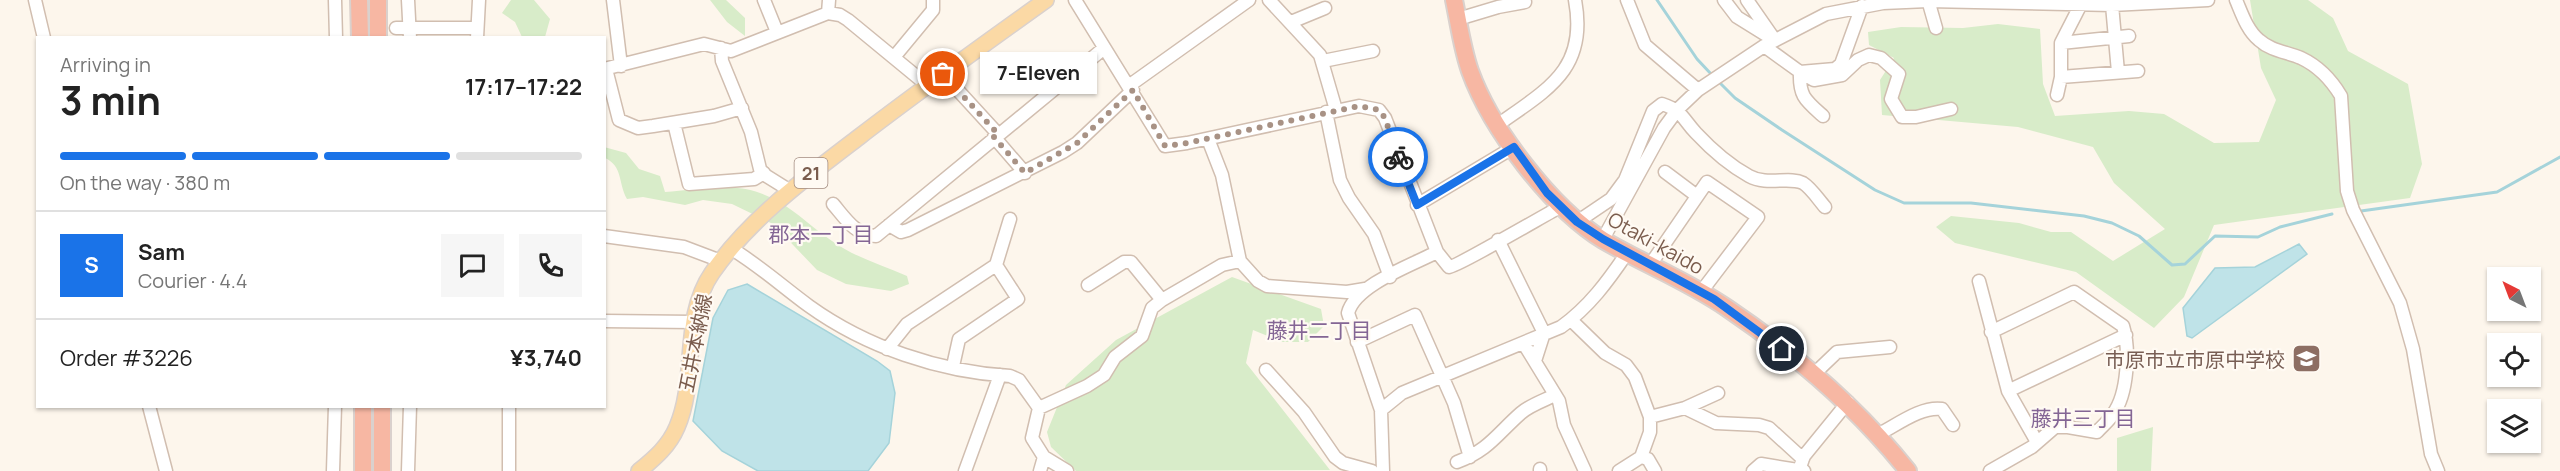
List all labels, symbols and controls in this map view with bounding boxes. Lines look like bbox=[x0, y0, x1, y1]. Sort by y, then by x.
pin bbox=[917, 48, 968, 99]
text: Arriving in bbox=[60, 51, 151, 78]
callout: 7-Eleven bbox=[979, 53, 1096, 95]
icon: bag bbox=[926, 57, 959, 90]
text: 7-Eleven bbox=[997, 59, 1080, 86]
text: 17:17–17:22 bbox=[465, 72, 582, 102]
text: 3 min bbox=[60, 73, 161, 127]
courier bbox=[1368, 127, 1428, 187]
icon: bike bbox=[1382, 141, 1415, 174]
road number: 21 bbox=[794, 158, 828, 188]
text: On the way · 380 m bbox=[60, 169, 230, 196]
street label: Otaki-kaido bbox=[1603, 206, 1709, 281]
district label: 郡本一丁目 bbox=[769, 220, 874, 248]
button: chat bbox=[441, 234, 504, 297]
button: phone bbox=[519, 234, 582, 297]
text: Sam bbox=[138, 237, 185, 267]
text: S bbox=[84, 250, 99, 280]
text: Courier · 4.4 bbox=[138, 267, 248, 294]
north arrow bbox=[2487, 267, 2541, 321]
map controls bbox=[2487, 267, 2541, 453]
street label: 五井本納線 bbox=[672, 291, 718, 395]
district label: 藤井二丁目 bbox=[1267, 316, 1372, 344]
pin bbox=[1756, 323, 1807, 374]
icon: home bbox=[1765, 332, 1798, 365]
button: locate bbox=[2487, 333, 2541, 387]
text: Order #3226 bbox=[60, 343, 193, 373]
text: ¥3,740 bbox=[510, 343, 582, 373]
school or university icon: 市原市立市原中学校 bbox=[2290, 343, 2322, 375]
place label: 市原市立市原中学校 bbox=[2105, 346, 2285, 373]
button: layers bbox=[2487, 399, 2541, 453]
district label: 藤井三丁目 bbox=[2031, 404, 2136, 432]

